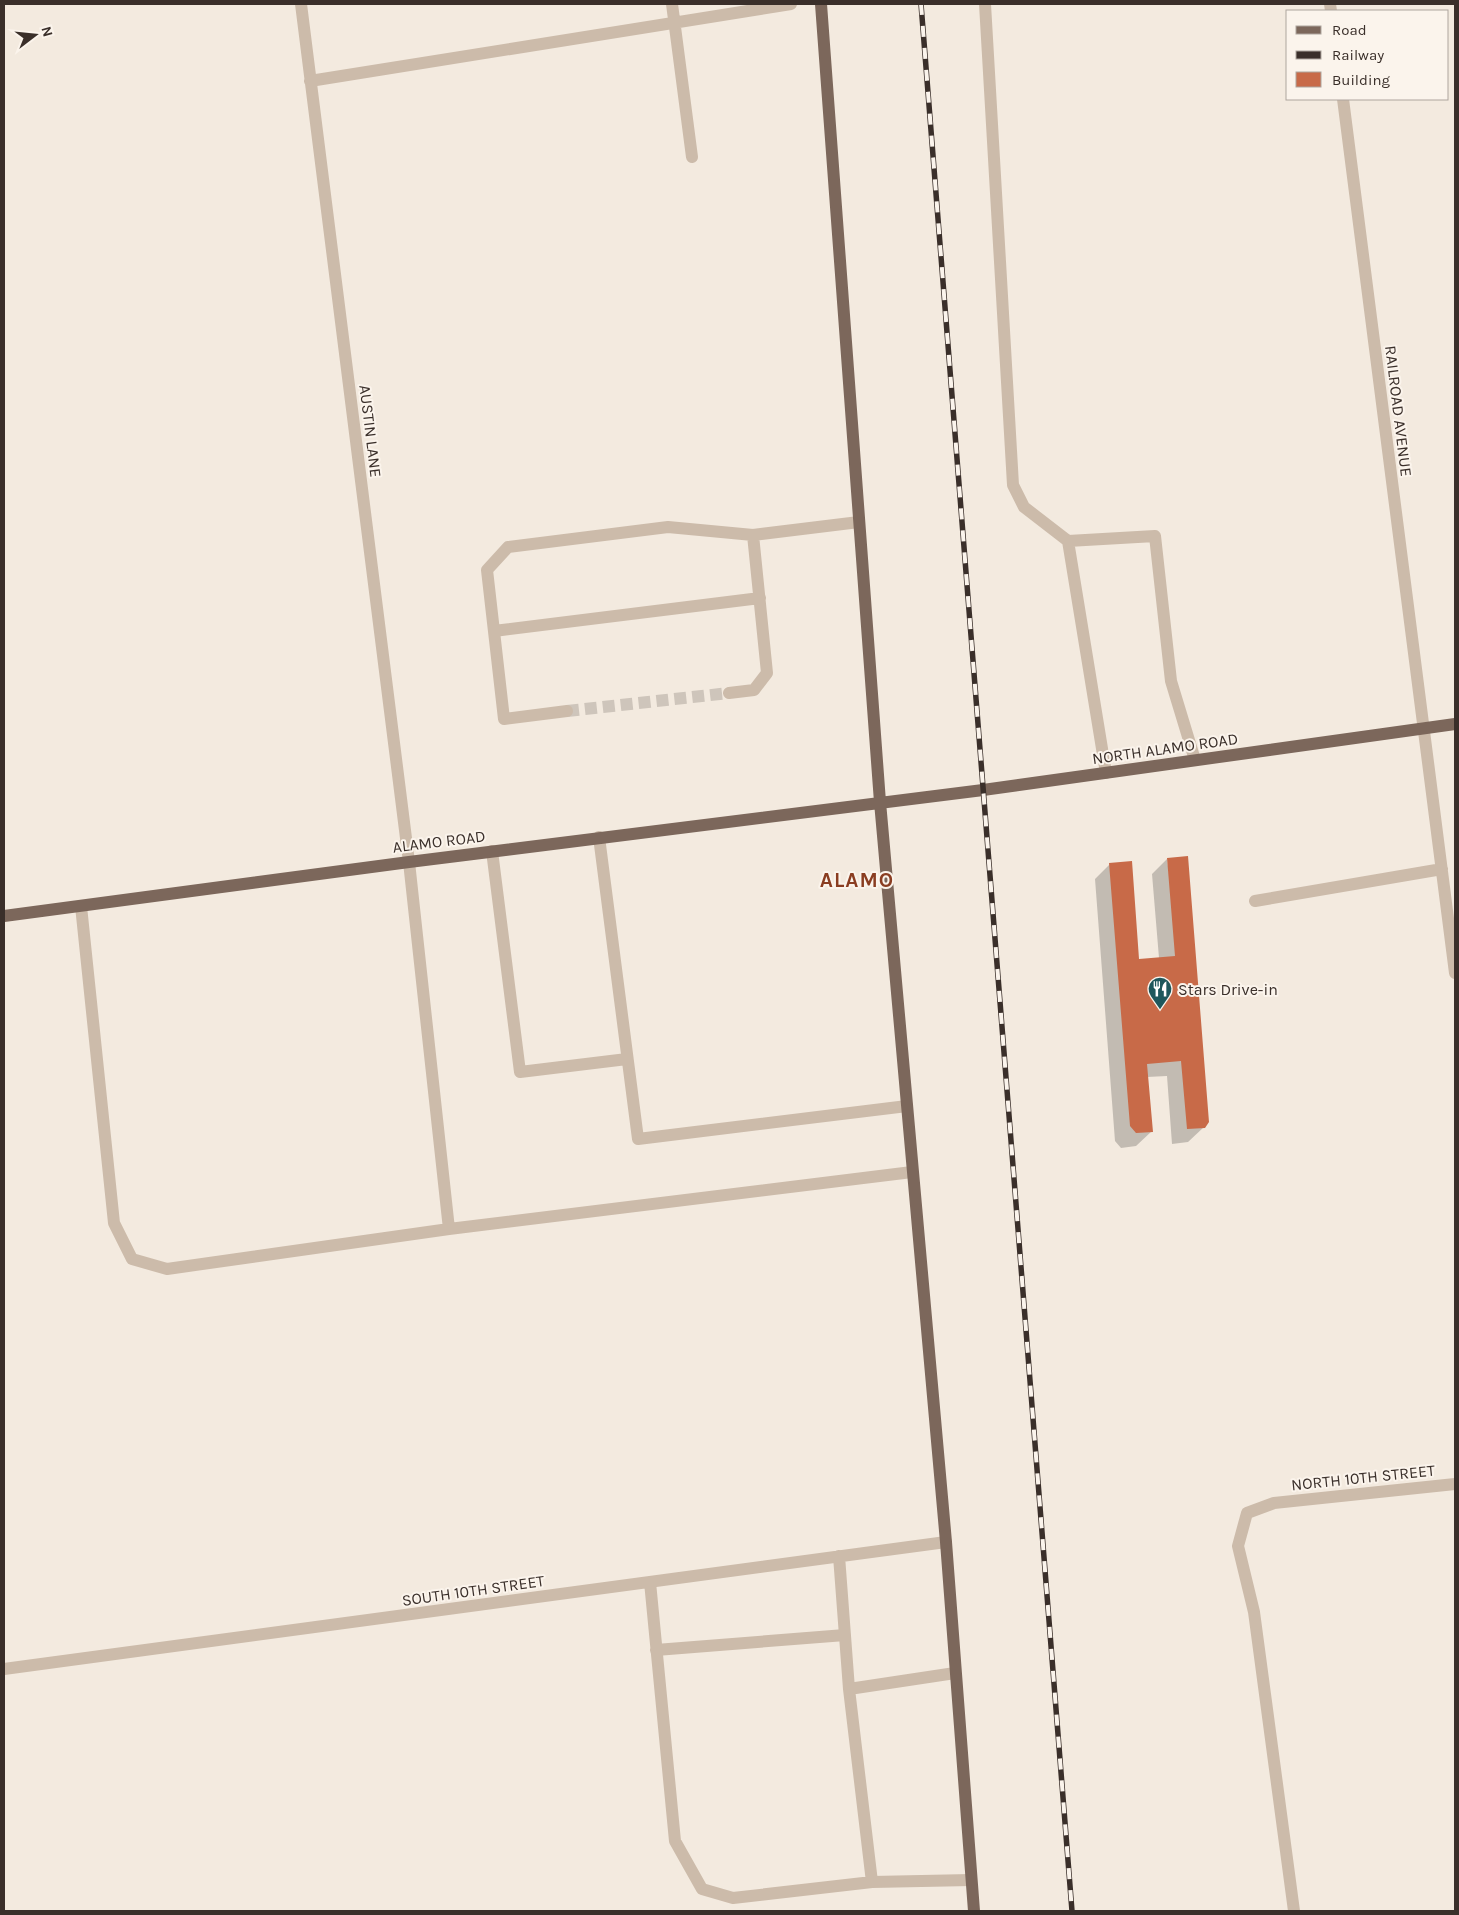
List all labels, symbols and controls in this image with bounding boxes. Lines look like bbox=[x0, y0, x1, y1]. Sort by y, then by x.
north arrow bbox=[10, 10, 60, 60]
legend bbox=[1286, 10, 1449, 100]
text: Road bbox=[1332, 21, 1367, 39]
text: N bbox=[37, 24, 57, 39]
text: Railway bbox=[1332, 46, 1384, 64]
text: Building bbox=[1332, 71, 1390, 89]
street label: RAILROAD AVENUE bbox=[1381, 345, 1416, 478]
street label: AUSTIN LANE bbox=[355, 384, 386, 478]
street label: NORTH ALAMO ROAD bbox=[1091, 729, 1239, 768]
street label: ALAMO ROAD bbox=[392, 826, 487, 857]
district label: ALAMO bbox=[820, 868, 894, 892]
restaurant icon: Stars Drive-in bbox=[1147, 976, 1173, 1010]
place label: Stars Drive-in bbox=[1178, 980, 1278, 999]
street label: NORTH 10TH STREET bbox=[1290, 1461, 1436, 1494]
street label: SOUTH 10TH STREET bbox=[401, 1571, 546, 1610]

